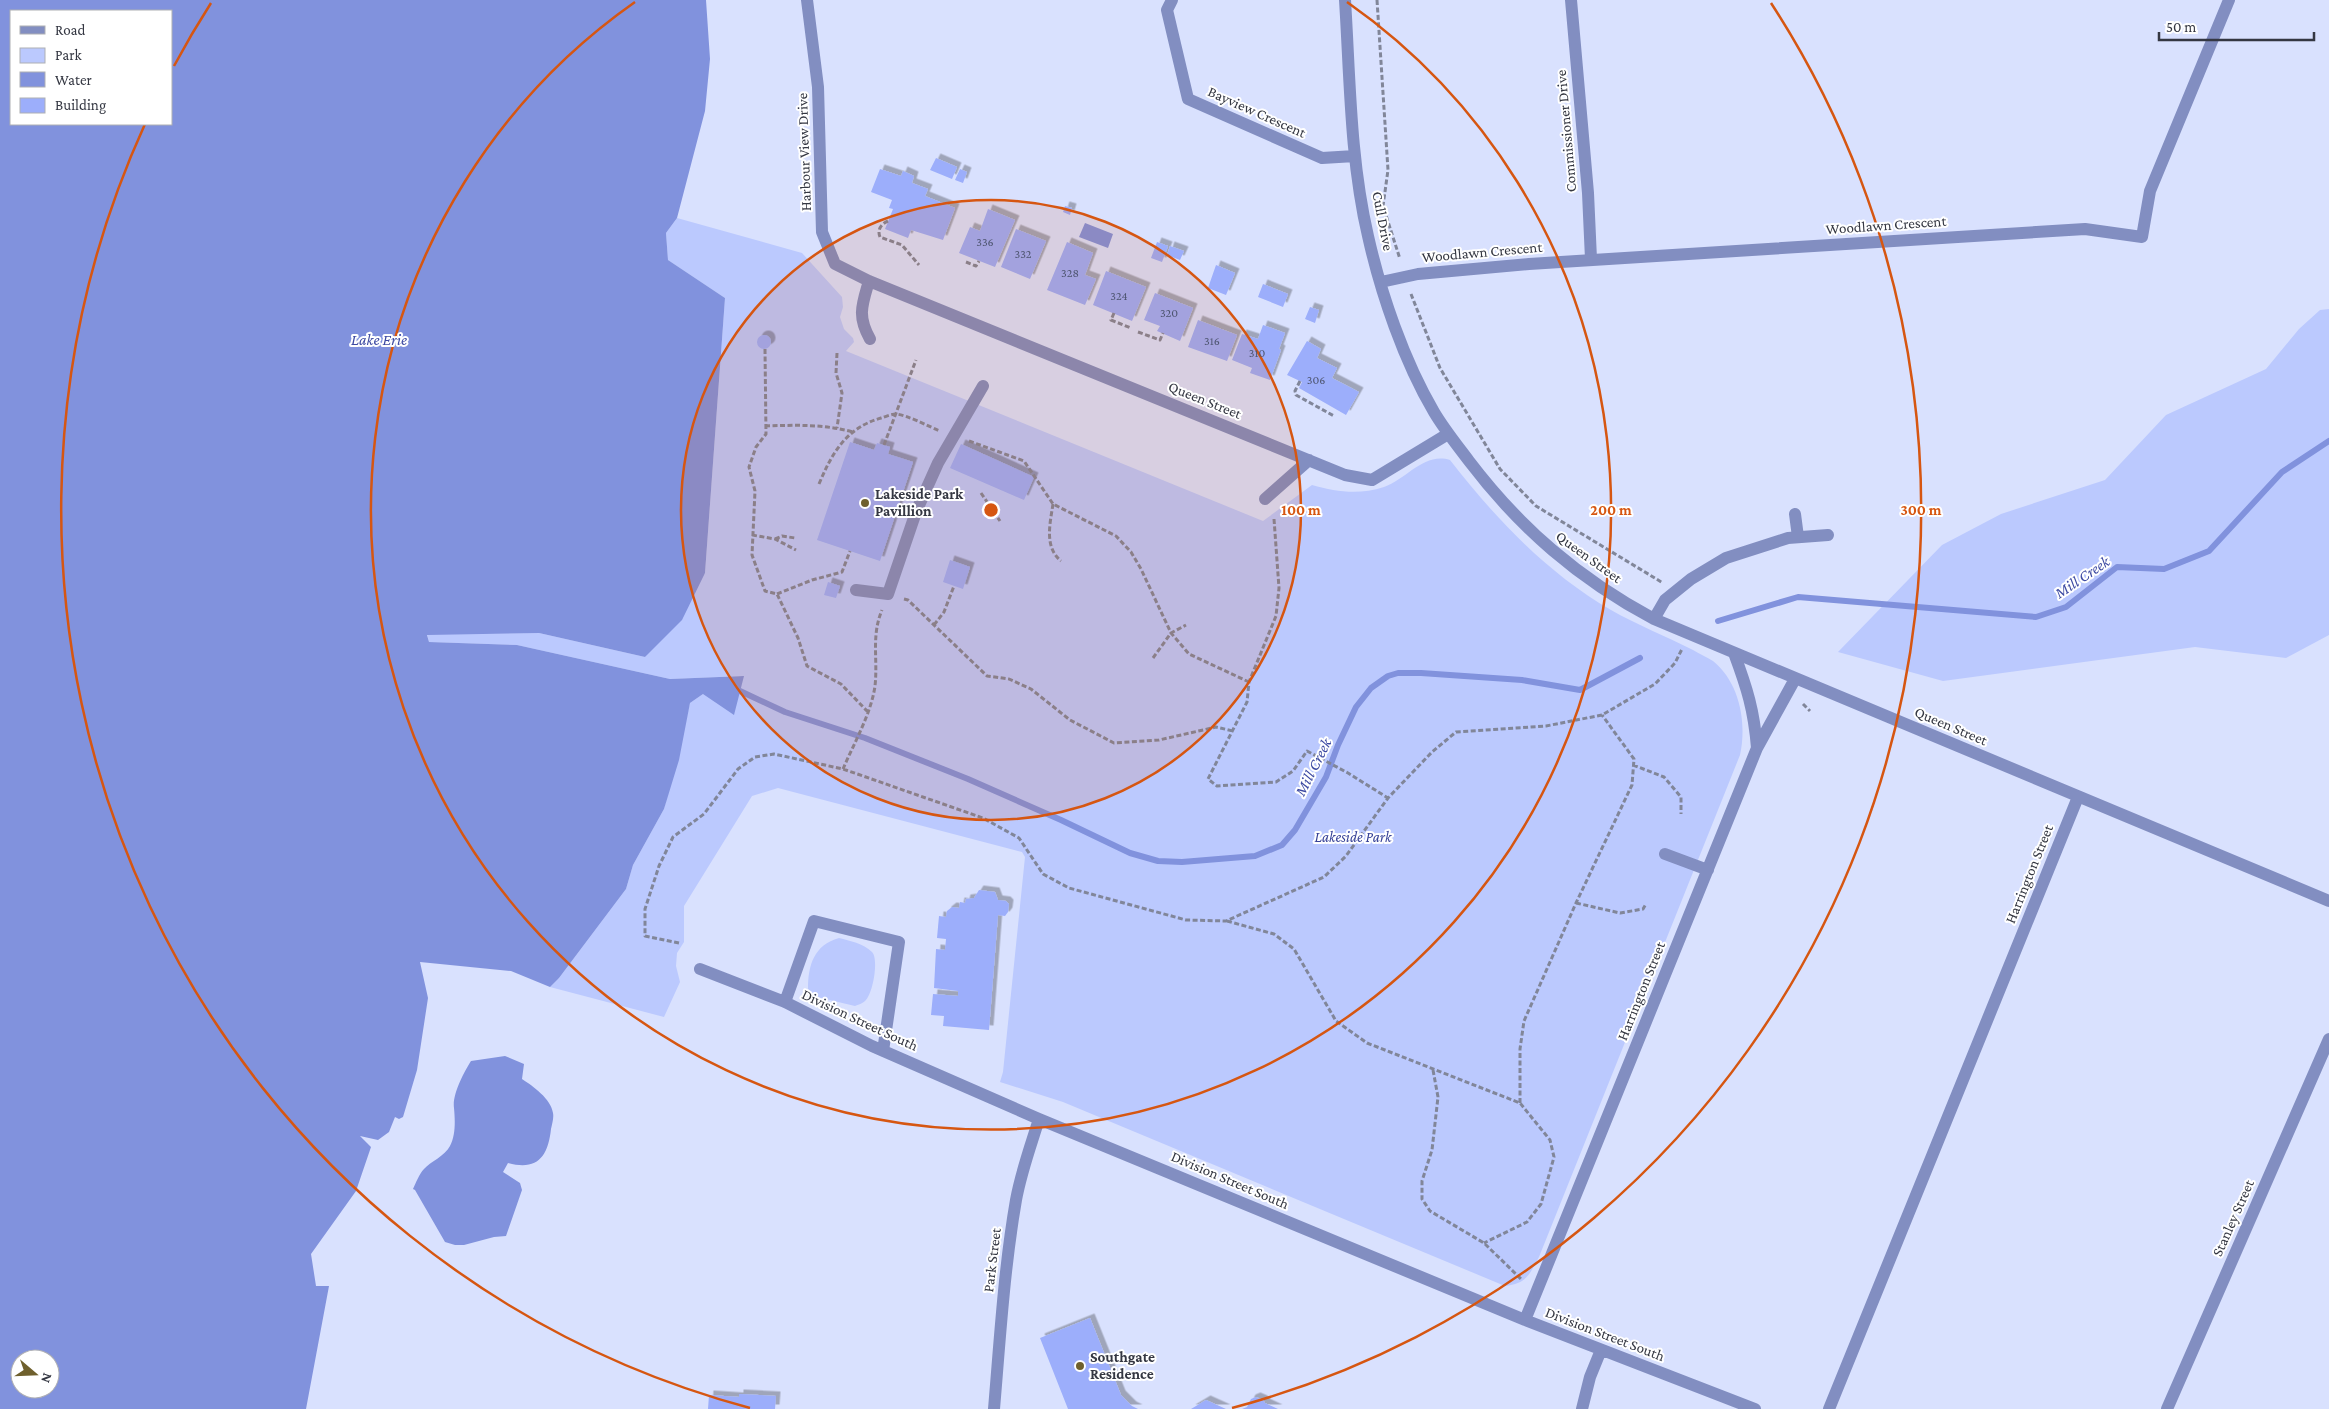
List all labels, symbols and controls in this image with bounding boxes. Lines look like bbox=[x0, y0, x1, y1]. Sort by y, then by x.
legend bbox=[10, 10, 172, 125]
scale bar bbox=[2159, 10, 2314, 42]
text: 50 m bbox=[2166, 19, 2196, 35]
text: Road bbox=[55, 22, 86, 38]
text: Park bbox=[55, 47, 82, 63]
street label: Commissioner Drive bbox=[1553, 69, 1579, 193]
text: Water bbox=[55, 72, 92, 88]
street label: Bayview Crescent bbox=[1205, 83, 1309, 142]
street label: Harbour View Drive bbox=[794, 92, 814, 212]
text: Building bbox=[55, 97, 106, 114]
street label: Cull Drive bbox=[1369, 190, 1397, 252]
street label: Woodlawn Crescent bbox=[1825, 213, 1948, 237]
house number: 336 bbox=[976, 235, 994, 249]
street label: Woodlawn Crescent bbox=[1421, 239, 1544, 265]
house number: 332 bbox=[1015, 247, 1032, 261]
house number: 328 bbox=[1061, 266, 1079, 280]
house number: 324 bbox=[1110, 289, 1128, 303]
house number: 320 bbox=[1160, 306, 1178, 320]
water label: Lake Erie bbox=[351, 331, 407, 348]
house number: 316 bbox=[1204, 334, 1220, 348]
house number: 310 bbox=[1249, 346, 1265, 360]
house number: 306 bbox=[1307, 373, 1325, 387]
street label: Queen Street bbox=[1166, 378, 1245, 422]
place label: Lakeside Park Pavillion bbox=[875, 486, 964, 519]
marker: Lakeside Park Pavillion bbox=[859, 497, 871, 509]
centre of rings bbox=[982, 501, 1000, 519]
text: 100 m bbox=[1281, 502, 1321, 518]
text: 200 m bbox=[1590, 502, 1632, 518]
text: 300 m bbox=[1900, 502, 1942, 518]
street label: Queen Street bbox=[1553, 528, 1626, 587]
water label: Mill Creek bbox=[2051, 552, 2113, 602]
street label: Queen Street bbox=[1912, 704, 1991, 749]
water label: Mill Creek bbox=[1291, 735, 1335, 799]
street label: Harrington Street bbox=[2002, 821, 2057, 926]
park label: Lakeside Park bbox=[1315, 829, 1393, 845]
street label: Harrington Street bbox=[1614, 938, 1669, 1043]
street label: Division Street South bbox=[799, 986, 921, 1054]
street label: Division Street South bbox=[1169, 1148, 1291, 1212]
street label: Stanley Street bbox=[2209, 1176, 2258, 1259]
street label: Park Street bbox=[980, 1226, 1004, 1293]
street label: Division Street South bbox=[1543, 1304, 1667, 1364]
north arrow bbox=[10, 1349, 60, 1399]
place label: Southgate Residence bbox=[1090, 1349, 1155, 1382]
marker: Southgate Residence bbox=[1074, 1360, 1086, 1372]
text: N bbox=[38, 1371, 56, 1386]

